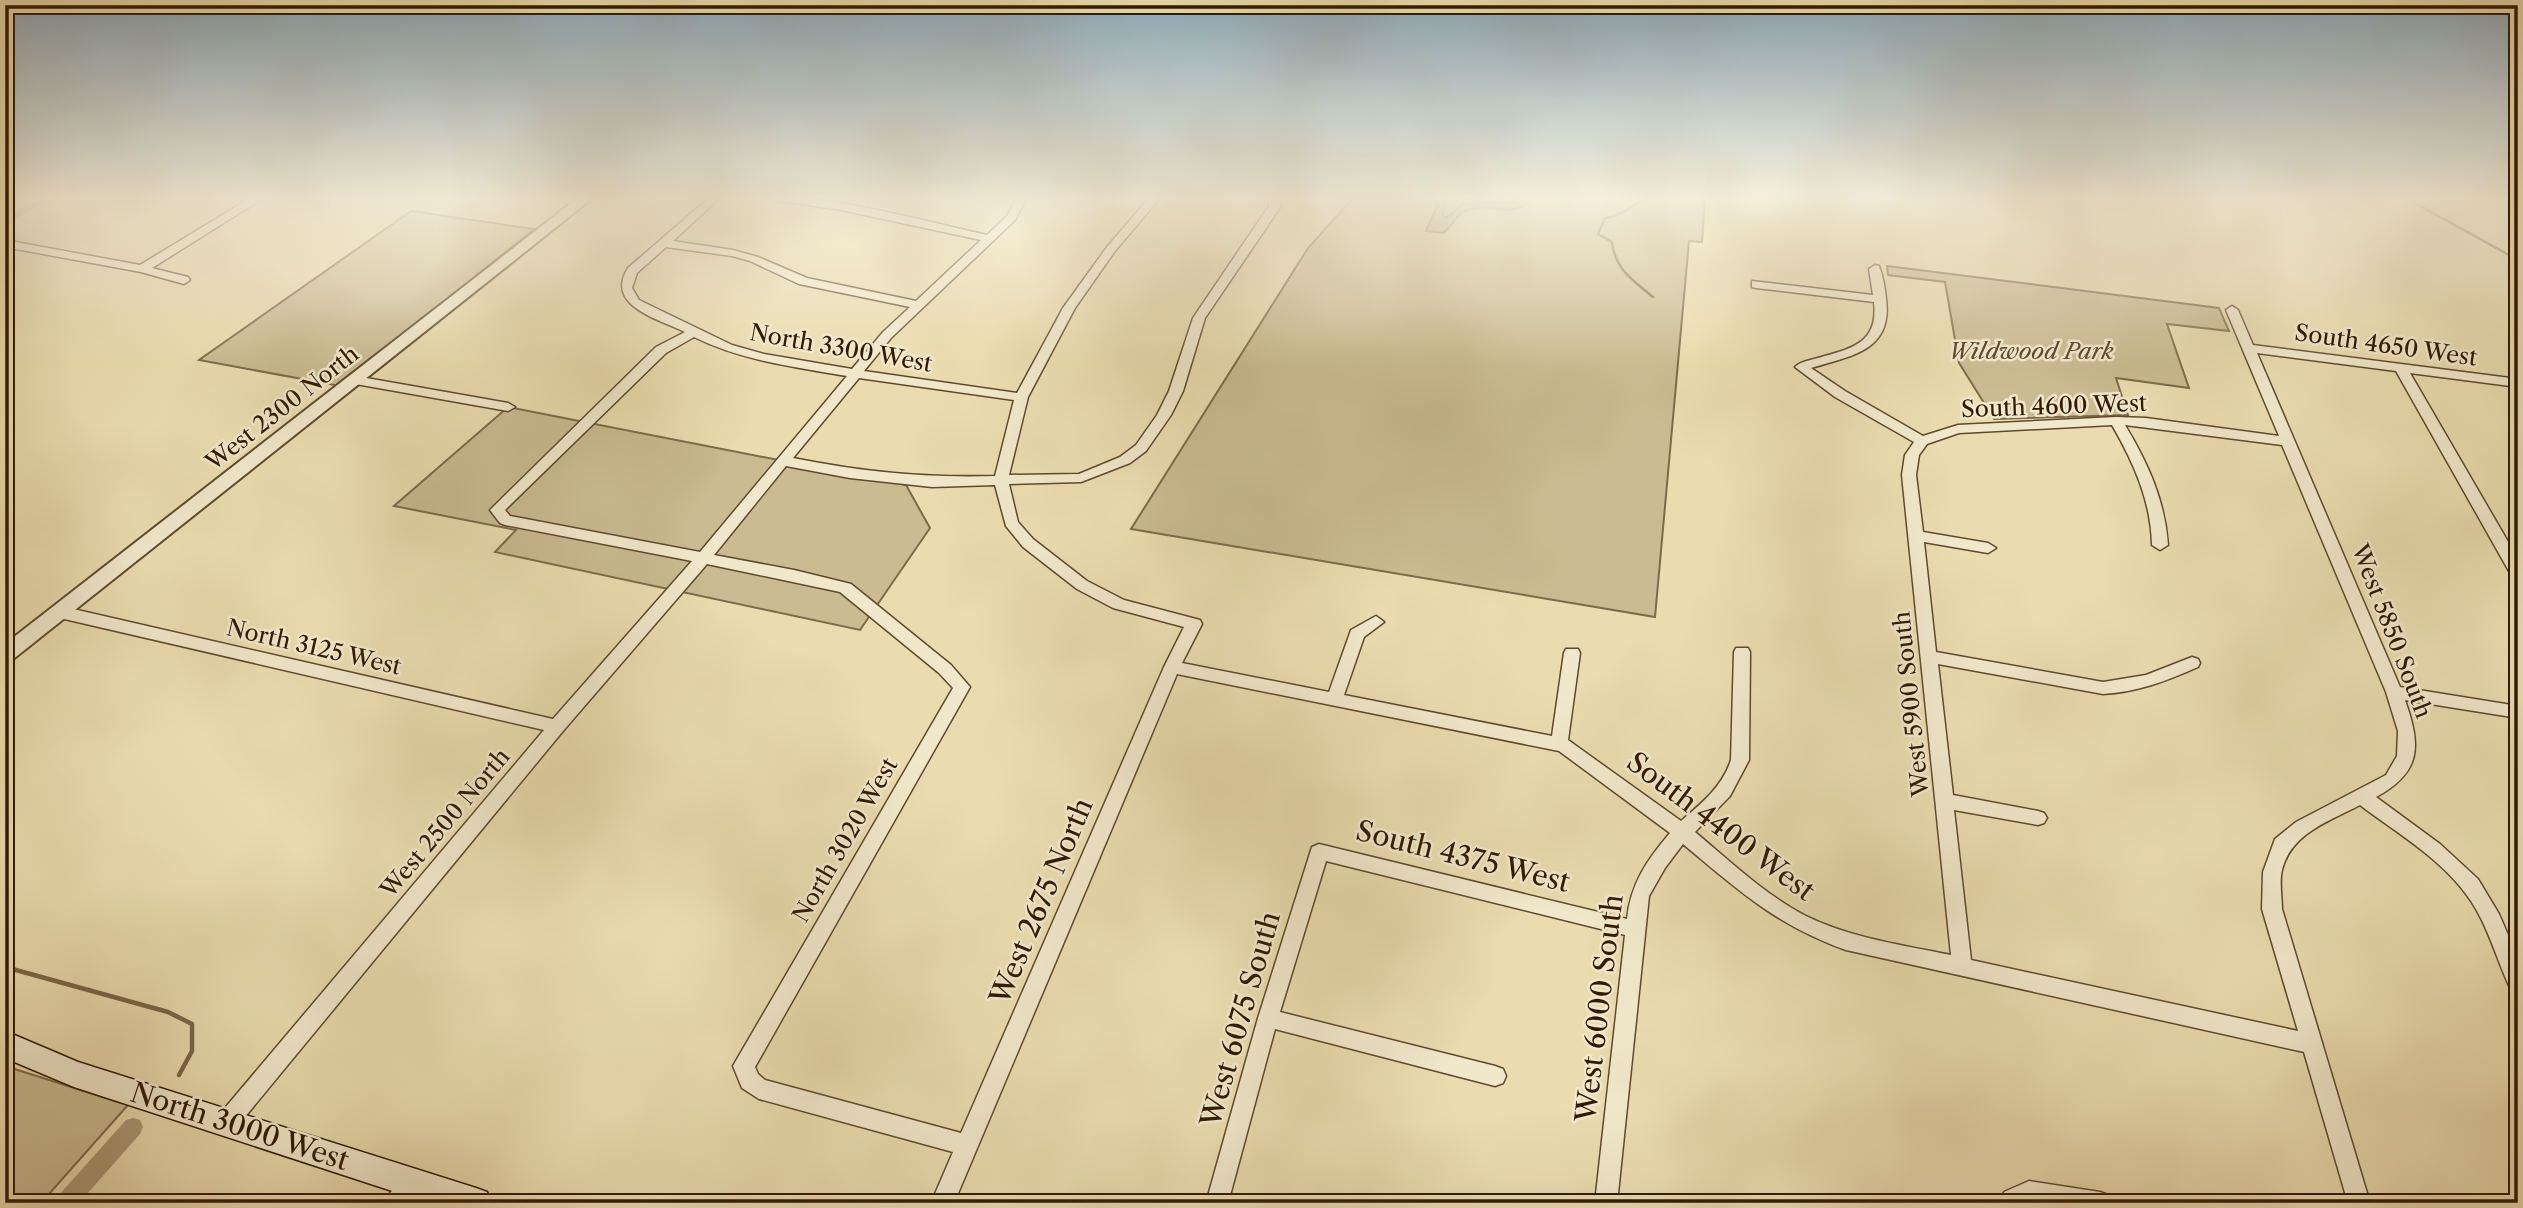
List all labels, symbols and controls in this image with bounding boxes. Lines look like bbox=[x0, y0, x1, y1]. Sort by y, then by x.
street label: North 3300 West bbox=[748, 318, 934, 378]
street label: South 4650 West bbox=[2293, 318, 2479, 372]
park label: Wildwood Park bbox=[1948, 337, 2114, 365]
street label: West 2300 North bbox=[199, 340, 364, 477]
street label: South 4600 West bbox=[1961, 389, 2147, 423]
street label: West 5850 South bbox=[2346, 539, 2438, 722]
street label: West 5900 South bbox=[1887, 610, 1935, 799]
street label: North 3125 West bbox=[224, 613, 404, 681]
street label: West 2500 North bbox=[374, 743, 515, 904]
street label: South 4400 West bbox=[1620, 744, 1822, 908]
street label: North 3020 West bbox=[787, 753, 903, 927]
street label: West 2675 North bbox=[982, 793, 1100, 1010]
street label: South 4375 West bbox=[1353, 813, 1573, 899]
street label: West 6000 South bbox=[1568, 892, 1630, 1125]
street label: West 6075 South bbox=[1193, 907, 1287, 1132]
street label: North 3000 West bbox=[127, 1075, 353, 1177]

